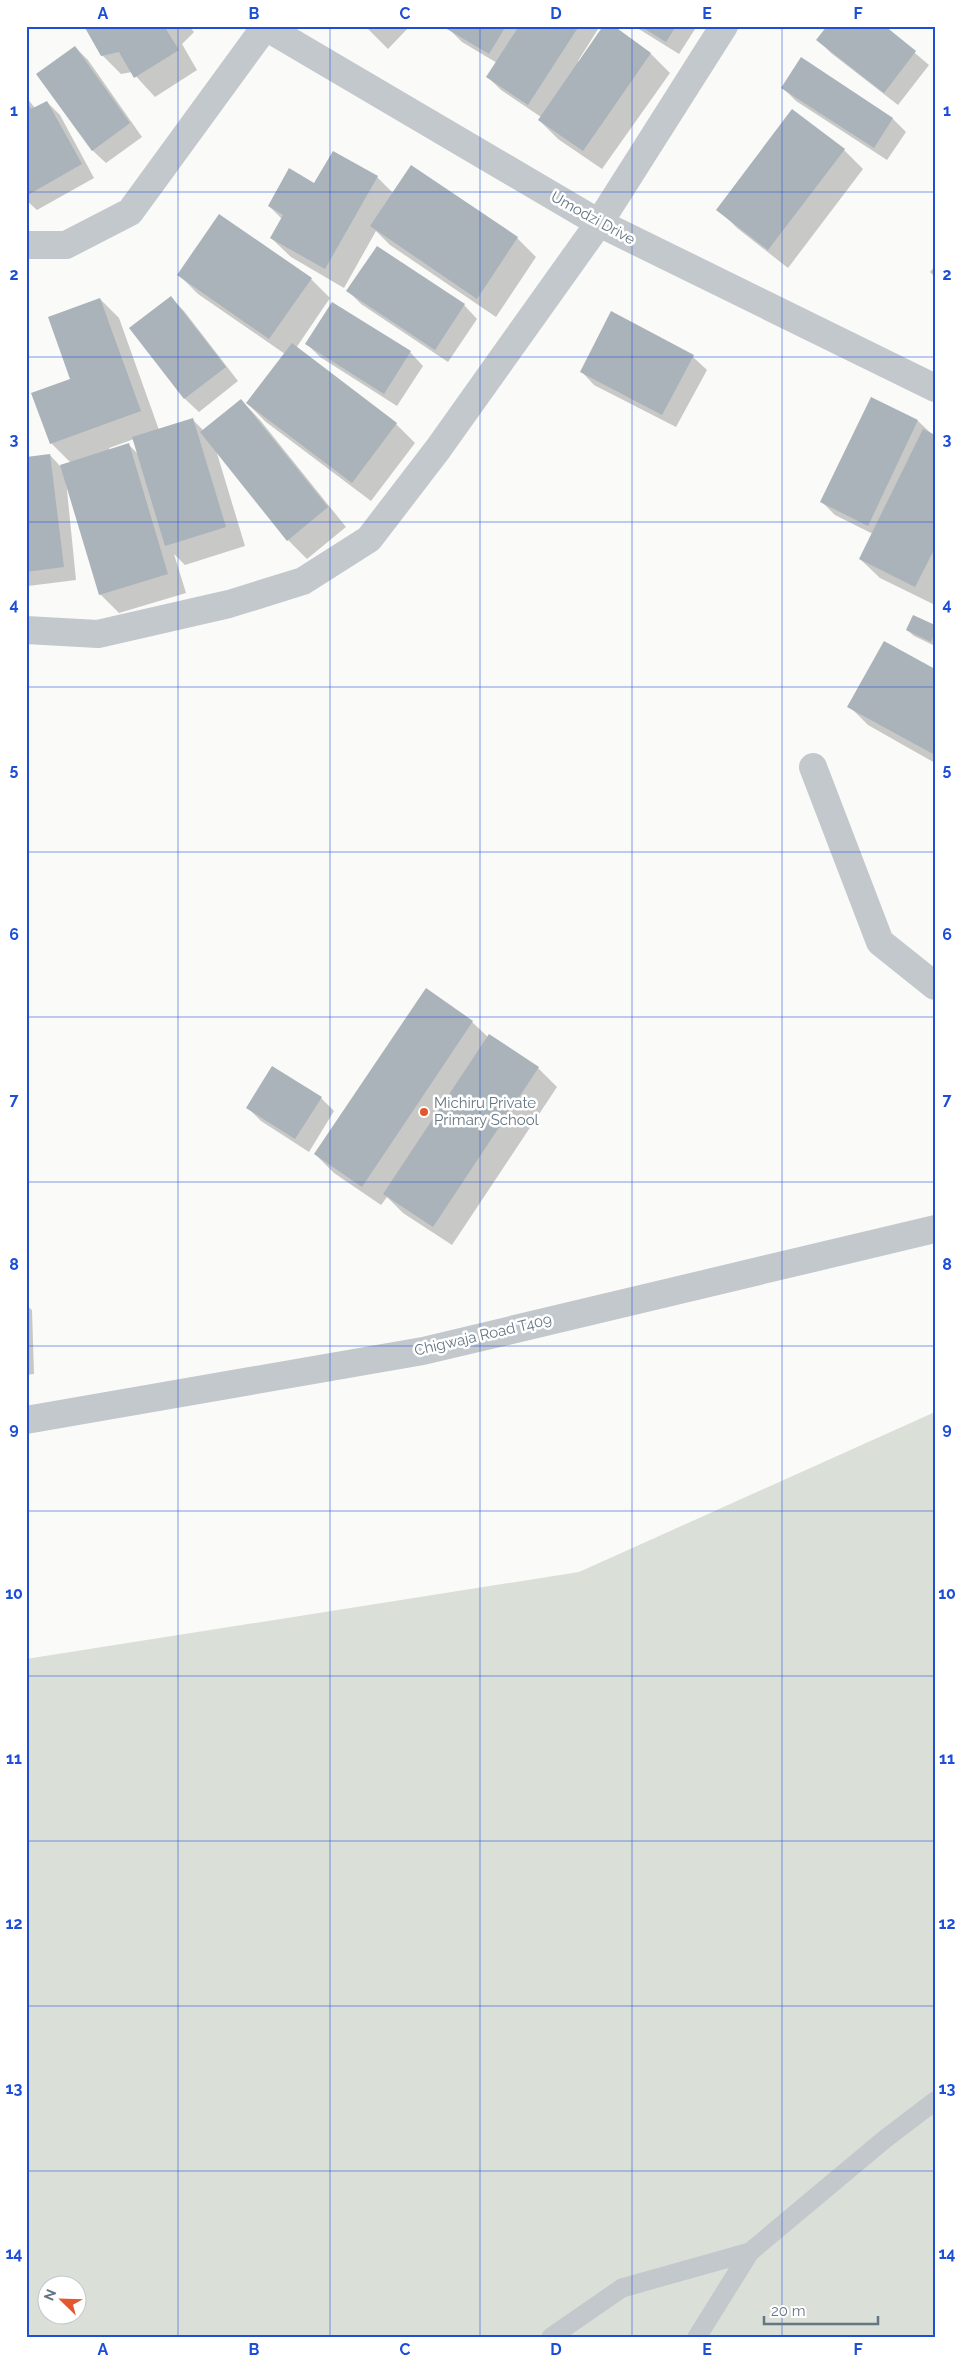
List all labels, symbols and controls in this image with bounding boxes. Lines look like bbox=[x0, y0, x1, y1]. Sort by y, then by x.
text: A bbox=[98, 4, 109, 23]
text: B bbox=[249, 4, 260, 23]
text: C bbox=[400, 4, 411, 23]
text: D bbox=[550, 4, 562, 23]
text: E bbox=[702, 4, 712, 23]
text: F bbox=[853, 4, 863, 23]
text: 1 bbox=[10, 101, 18, 120]
text: 1 bbox=[943, 101, 951, 120]
street label: Umodzi Drive bbox=[548, 187, 638, 249]
text: 2 bbox=[9, 265, 19, 284]
text: 2 bbox=[942, 265, 952, 284]
text: 3 bbox=[10, 430, 19, 449]
text: 3 bbox=[943, 430, 952, 449]
text: 4 bbox=[9, 595, 19, 614]
text: 4 bbox=[942, 595, 952, 614]
text: 5 bbox=[10, 760, 19, 779]
text: 5 bbox=[943, 760, 952, 779]
text: 6 bbox=[9, 925, 19, 944]
text: 6 bbox=[942, 925, 952, 944]
text: 7 bbox=[10, 1090, 19, 1109]
text: 7 bbox=[943, 1090, 952, 1109]
place label: Michiru Private Primary School bbox=[434, 1094, 540, 1129]
marker: Michiru Private Primary School bbox=[418, 1106, 430, 1118]
text: 8 bbox=[9, 1255, 19, 1274]
text: 8 bbox=[942, 1255, 952, 1274]
street label: Chigwaja Road T409 bbox=[412, 1310, 554, 1360]
text: 9 bbox=[9, 1419, 19, 1438]
text: 9 bbox=[942, 1419, 952, 1438]
text: 10 bbox=[5, 1584, 23, 1603]
text: 10 bbox=[938, 1584, 956, 1603]
text: 11 bbox=[6, 1749, 22, 1768]
text: 11 bbox=[939, 1749, 955, 1768]
text: 12 bbox=[6, 1914, 22, 1933]
text: 12 bbox=[939, 1914, 955, 1933]
text: 13 bbox=[6, 2079, 22, 2098]
text: 13 bbox=[939, 2079, 955, 2098]
text: 14 bbox=[5, 2244, 23, 2263]
text: 14 bbox=[938, 2244, 956, 2263]
north arrow bbox=[38, 2276, 88, 2326]
text: N bbox=[41, 2287, 59, 2303]
scale bar bbox=[764, 2293, 877, 2325]
text: 20 m bbox=[771, 2302, 806, 2320]
text: A bbox=[98, 2340, 109, 2359]
text: B bbox=[249, 2340, 260, 2359]
text: C bbox=[400, 2340, 411, 2359]
text: D bbox=[550, 2340, 562, 2359]
text: E bbox=[702, 2340, 712, 2359]
text: F bbox=[853, 2340, 863, 2359]

